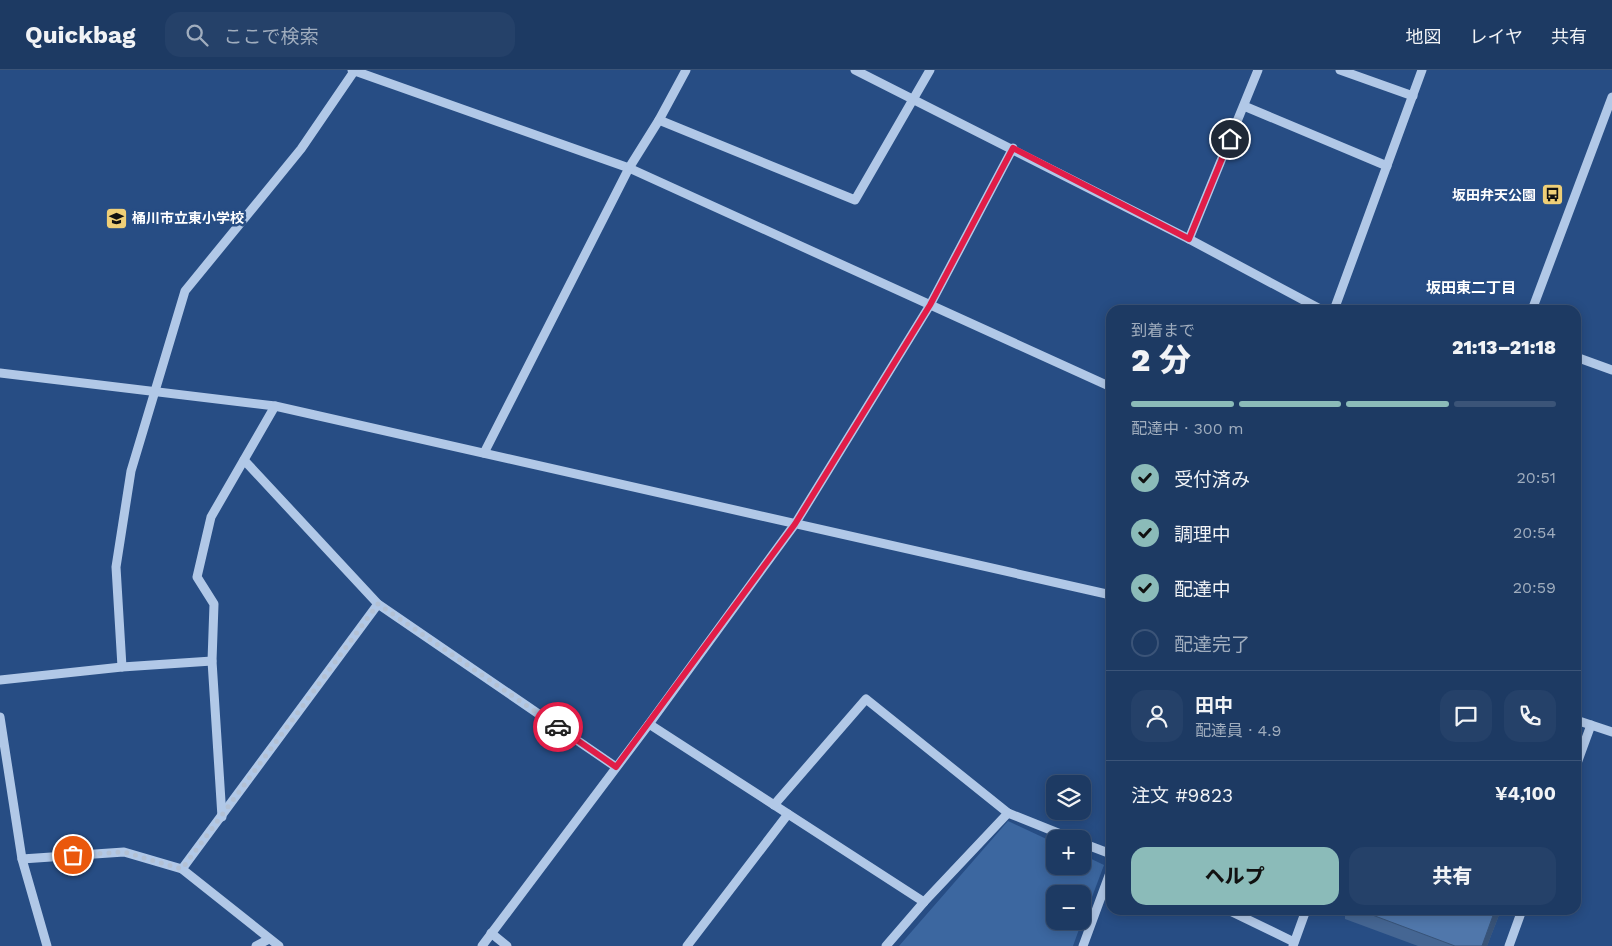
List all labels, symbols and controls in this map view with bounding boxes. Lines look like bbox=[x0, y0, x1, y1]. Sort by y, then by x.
search box bbox=[165, 12, 515, 57]
text: Quickbag bbox=[25, 21, 135, 49]
icon: search bbox=[183, 21, 211, 49]
text: ここで検索 bbox=[223, 25, 318, 48]
text: 地図 bbox=[1406, 26, 1442, 47]
text: レイヤ bbox=[1470, 26, 1523, 47]
text: 共有 bbox=[1551, 26, 1587, 47]
pin bbox=[1209, 118, 1251, 160]
icon: home bbox=[1216, 125, 1244, 153]
bus stop icon: 坂田弁天公園 bbox=[1540, 183, 1564, 207]
place label: 坂田弁天公園 bbox=[1452, 187, 1536, 203]
school or university icon: 桶川市立東小学校 bbox=[104, 206, 128, 230]
place label: 桶川市立東小学校 bbox=[132, 210, 244, 226]
district label: 坂田東二丁目 bbox=[1426, 279, 1516, 297]
text: 到着まで bbox=[1131, 321, 1195, 340]
text: 21:13–21:18 bbox=[1452, 336, 1556, 359]
text: 2 分 bbox=[1131, 341, 1191, 379]
text: 配達中 · 300 m bbox=[1131, 419, 1243, 438]
icon: check bbox=[1131, 464, 1159, 492]
text: 受付済み bbox=[1174, 468, 1250, 491]
text: 20:51 bbox=[1516, 468, 1556, 487]
icon: check bbox=[1131, 519, 1159, 547]
text: 調理中 bbox=[1174, 523, 1231, 546]
text: 20:54 bbox=[1513, 523, 1556, 542]
icon: check bbox=[1131, 574, 1159, 602]
text: 配達中 bbox=[1174, 578, 1231, 601]
text: 20:59 bbox=[1513, 578, 1556, 597]
text: 配達完了 bbox=[1174, 633, 1250, 656]
button: person bbox=[1131, 690, 1183, 742]
button: chat bbox=[1440, 690, 1492, 742]
button: phone bbox=[1504, 690, 1556, 742]
text: 田中 bbox=[1195, 694, 1233, 717]
courier bbox=[533, 702, 583, 752]
icon: car bbox=[544, 713, 572, 741]
text: 配達員 · 4.9 bbox=[1195, 721, 1281, 740]
map controls bbox=[1046, 775, 1091, 930]
button: layers bbox=[1046, 775, 1091, 820]
text: ¥4,100 bbox=[1495, 782, 1556, 805]
text: 注文 #9823 bbox=[1131, 784, 1233, 807]
button: + bbox=[1046, 830, 1091, 875]
pin bbox=[52, 834, 94, 876]
icon: bag bbox=[59, 841, 87, 869]
button: ヘルプ bbox=[1131, 847, 1339, 905]
button: 共有 bbox=[1349, 847, 1556, 905]
button: − bbox=[1046, 885, 1091, 930]

